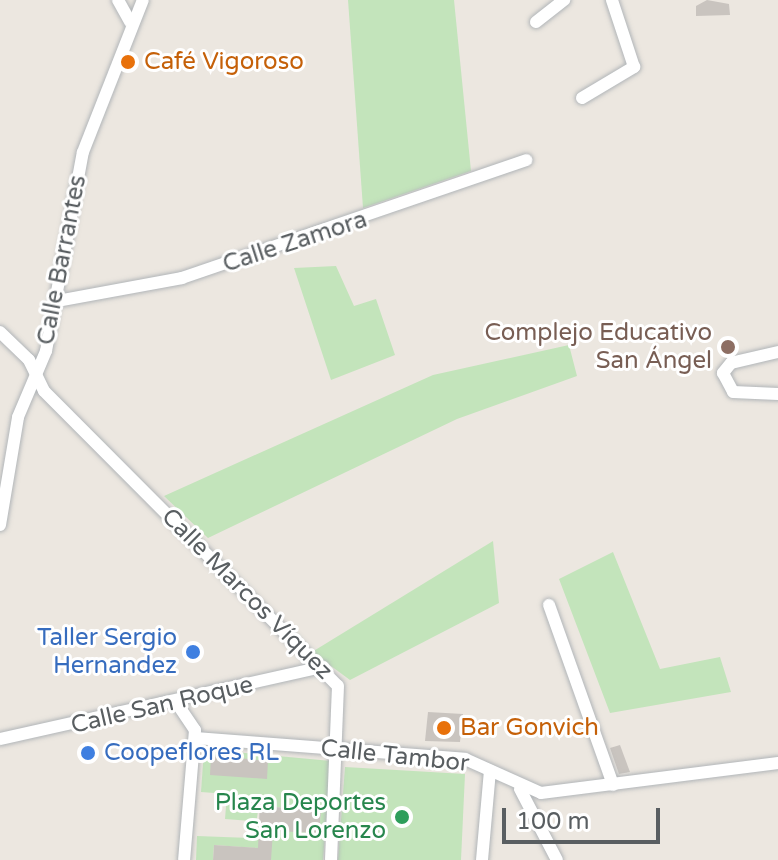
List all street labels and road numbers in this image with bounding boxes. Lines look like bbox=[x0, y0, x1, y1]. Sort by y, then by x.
street label: Calle Barrantes bbox=[31, 173, 93, 347]
street label: Calle Zamora bbox=[219, 205, 371, 279]
street label: Calle Marcos Víquez bbox=[155, 502, 339, 686]
street label: Calle San Roque bbox=[68, 670, 256, 740]
street label: Calle Tambor bbox=[319, 734, 471, 778]

